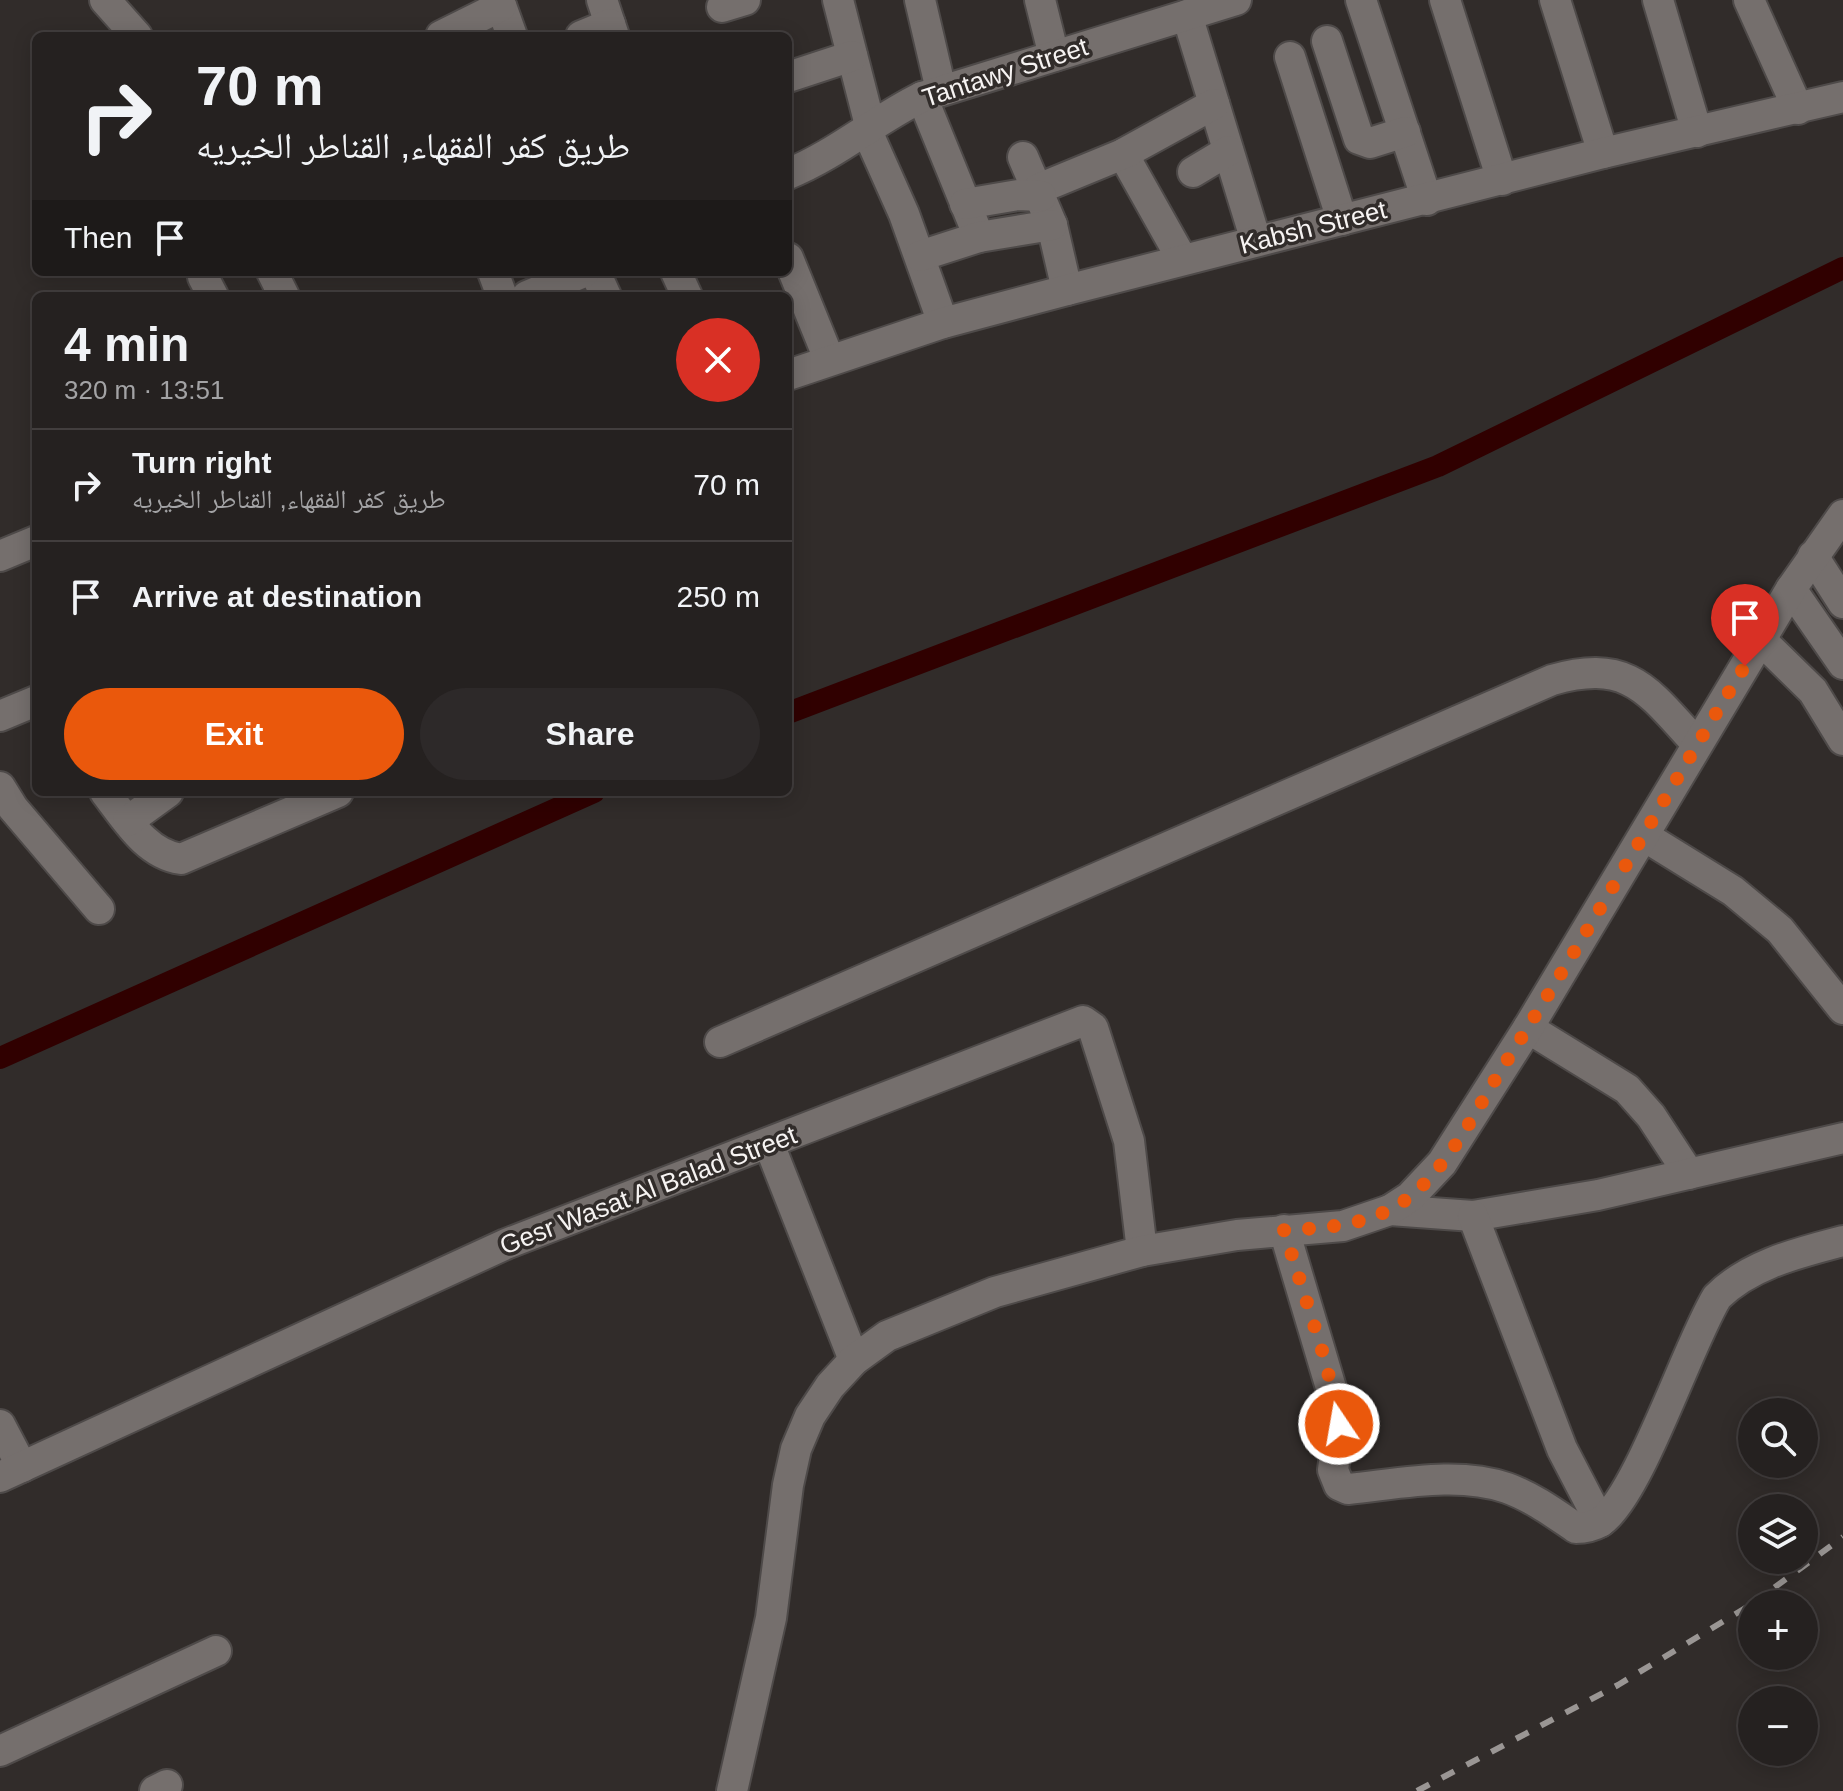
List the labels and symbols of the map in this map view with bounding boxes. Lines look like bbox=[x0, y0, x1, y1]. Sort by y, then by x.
street label: Tantawy Street bbox=[919, 31, 1092, 113]
street label: Kabsh Street bbox=[1236, 194, 1390, 260]
pin bbox=[1711, 584, 1779, 666]
street label: Gesr Wasat Al Balad Street bbox=[495, 1119, 801, 1261]
position arrow bbox=[1297, 1382, 1381, 1466]

